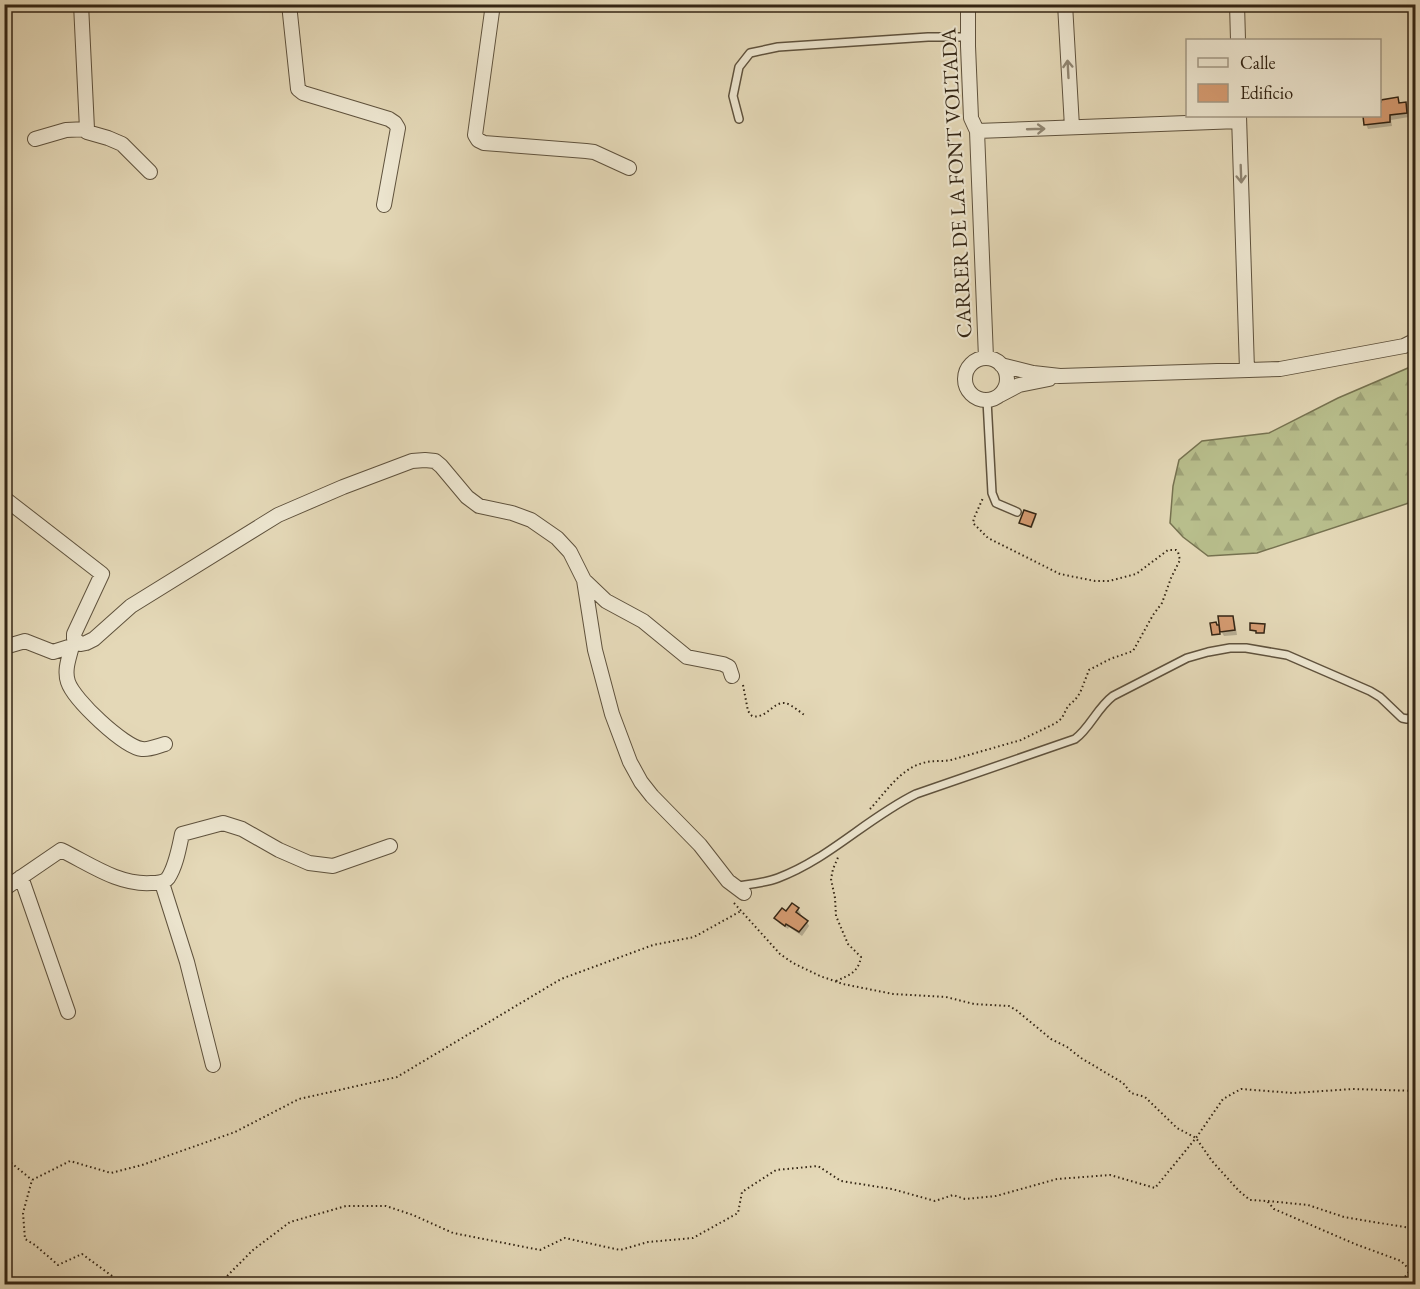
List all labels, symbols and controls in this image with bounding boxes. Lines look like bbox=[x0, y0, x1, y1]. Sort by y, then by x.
street label: CARRER DE LA FONT VOLTADA bbox=[934, 27, 978, 339]
legend bbox=[1186, 39, 1381, 117]
text: Calle bbox=[1240, 51, 1276, 74]
one-way arrow bbox=[1063, 60, 1074, 79]
text: Edificio bbox=[1240, 81, 1293, 104]
one-way arrow bbox=[1025, 123, 1045, 134]
one-way arrow bbox=[1235, 163, 1247, 183]

